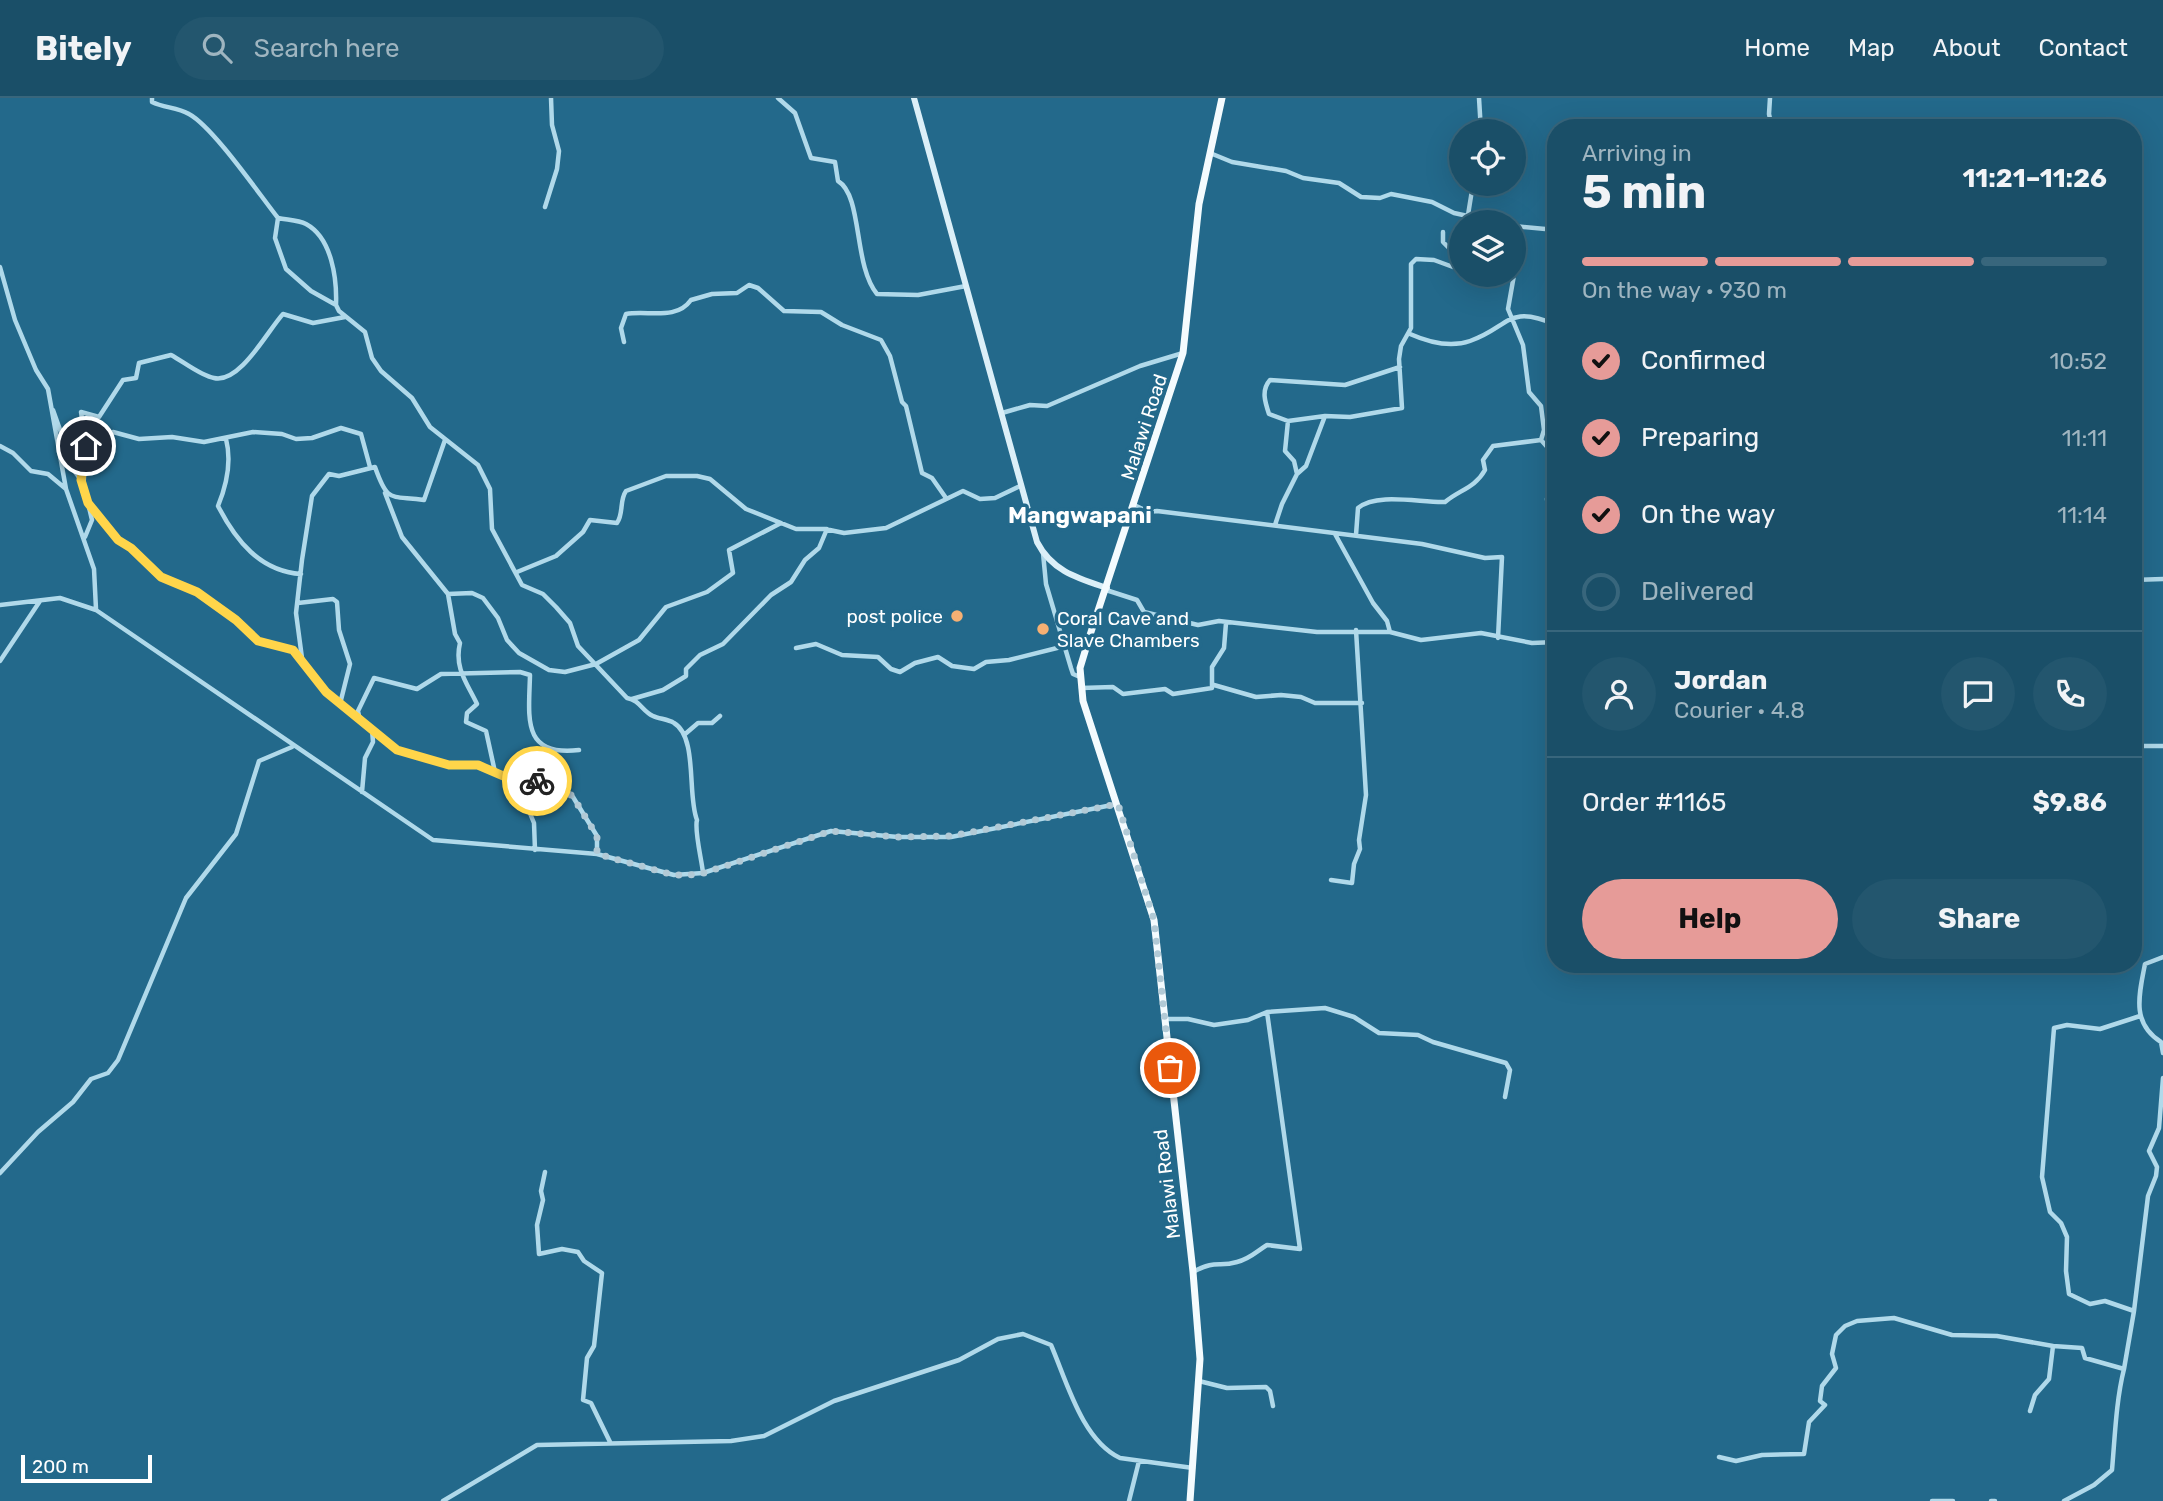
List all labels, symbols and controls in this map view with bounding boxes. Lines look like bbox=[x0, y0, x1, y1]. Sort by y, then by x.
search box bbox=[174, 17, 664, 80]
text: Bitely bbox=[35, 29, 132, 68]
icon: search bbox=[198, 29, 236, 67]
text: Search here bbox=[254, 33, 400, 64]
text: Home bbox=[1744, 34, 1810, 62]
text: Map bbox=[1848, 34, 1895, 62]
text: About bbox=[1933, 34, 2001, 62]
text: Contact bbox=[2039, 34, 2128, 62]
map controls bbox=[1449, 119, 1526, 287]
button: locate bbox=[1449, 119, 1526, 196]
text: Arriving in bbox=[1582, 139, 1692, 167]
text: 11:21–11:26 bbox=[1962, 163, 2107, 194]
text: 5 min bbox=[1582, 165, 1706, 220]
button: layers bbox=[1449, 210, 1526, 287]
text: On the way · 930 m bbox=[1582, 276, 1787, 304]
icon: check bbox=[1582, 342, 1620, 380]
text: Confirmed bbox=[1641, 345, 1766, 376]
text: 10:52 bbox=[2050, 347, 2107, 375]
street label: Malawi Road bbox=[1116, 371, 1172, 483]
pin bbox=[56, 416, 116, 476]
icon: check bbox=[1582, 419, 1620, 457]
text: Preparing bbox=[1641, 422, 1759, 453]
text: 11:11 bbox=[2062, 424, 2107, 452]
icon: home bbox=[67, 427, 105, 465]
icon: check bbox=[1582, 496, 1620, 534]
text: On the way bbox=[1641, 499, 1775, 530]
district label: Mangwapani bbox=[1008, 501, 1152, 529]
text: 11:14 bbox=[2057, 501, 2107, 529]
text: Delivered bbox=[1641, 576, 1754, 607]
place label: post police bbox=[846, 605, 943, 628]
place label: Coral Cave and Slave Chambers bbox=[1057, 607, 1200, 652]
marker: post police bbox=[949, 608, 965, 624]
marker: Coral Cave and Slave Chambers bbox=[1035, 621, 1051, 637]
button: person bbox=[1582, 657, 1656, 731]
button: chat bbox=[1941, 657, 2015, 731]
button: phone bbox=[2033, 657, 2107, 731]
text: Jordan bbox=[1674, 665, 1767, 696]
text: Courier · 4.8 bbox=[1674, 696, 1805, 724]
courier bbox=[502, 746, 572, 816]
icon: bike bbox=[518, 762, 556, 800]
text: Order #1165 bbox=[1582, 787, 1726, 818]
text: $9.86 bbox=[2033, 787, 2107, 818]
button: Help bbox=[1582, 879, 1838, 959]
button: Share bbox=[1852, 879, 2107, 959]
pin bbox=[1140, 1038, 1200, 1098]
icon: bag bbox=[1151, 1049, 1189, 1087]
street label: Malawi Road bbox=[1149, 1128, 1185, 1240]
scale bar bbox=[21, 1452, 152, 1484]
text: 200 m bbox=[32, 1455, 89, 1478]

